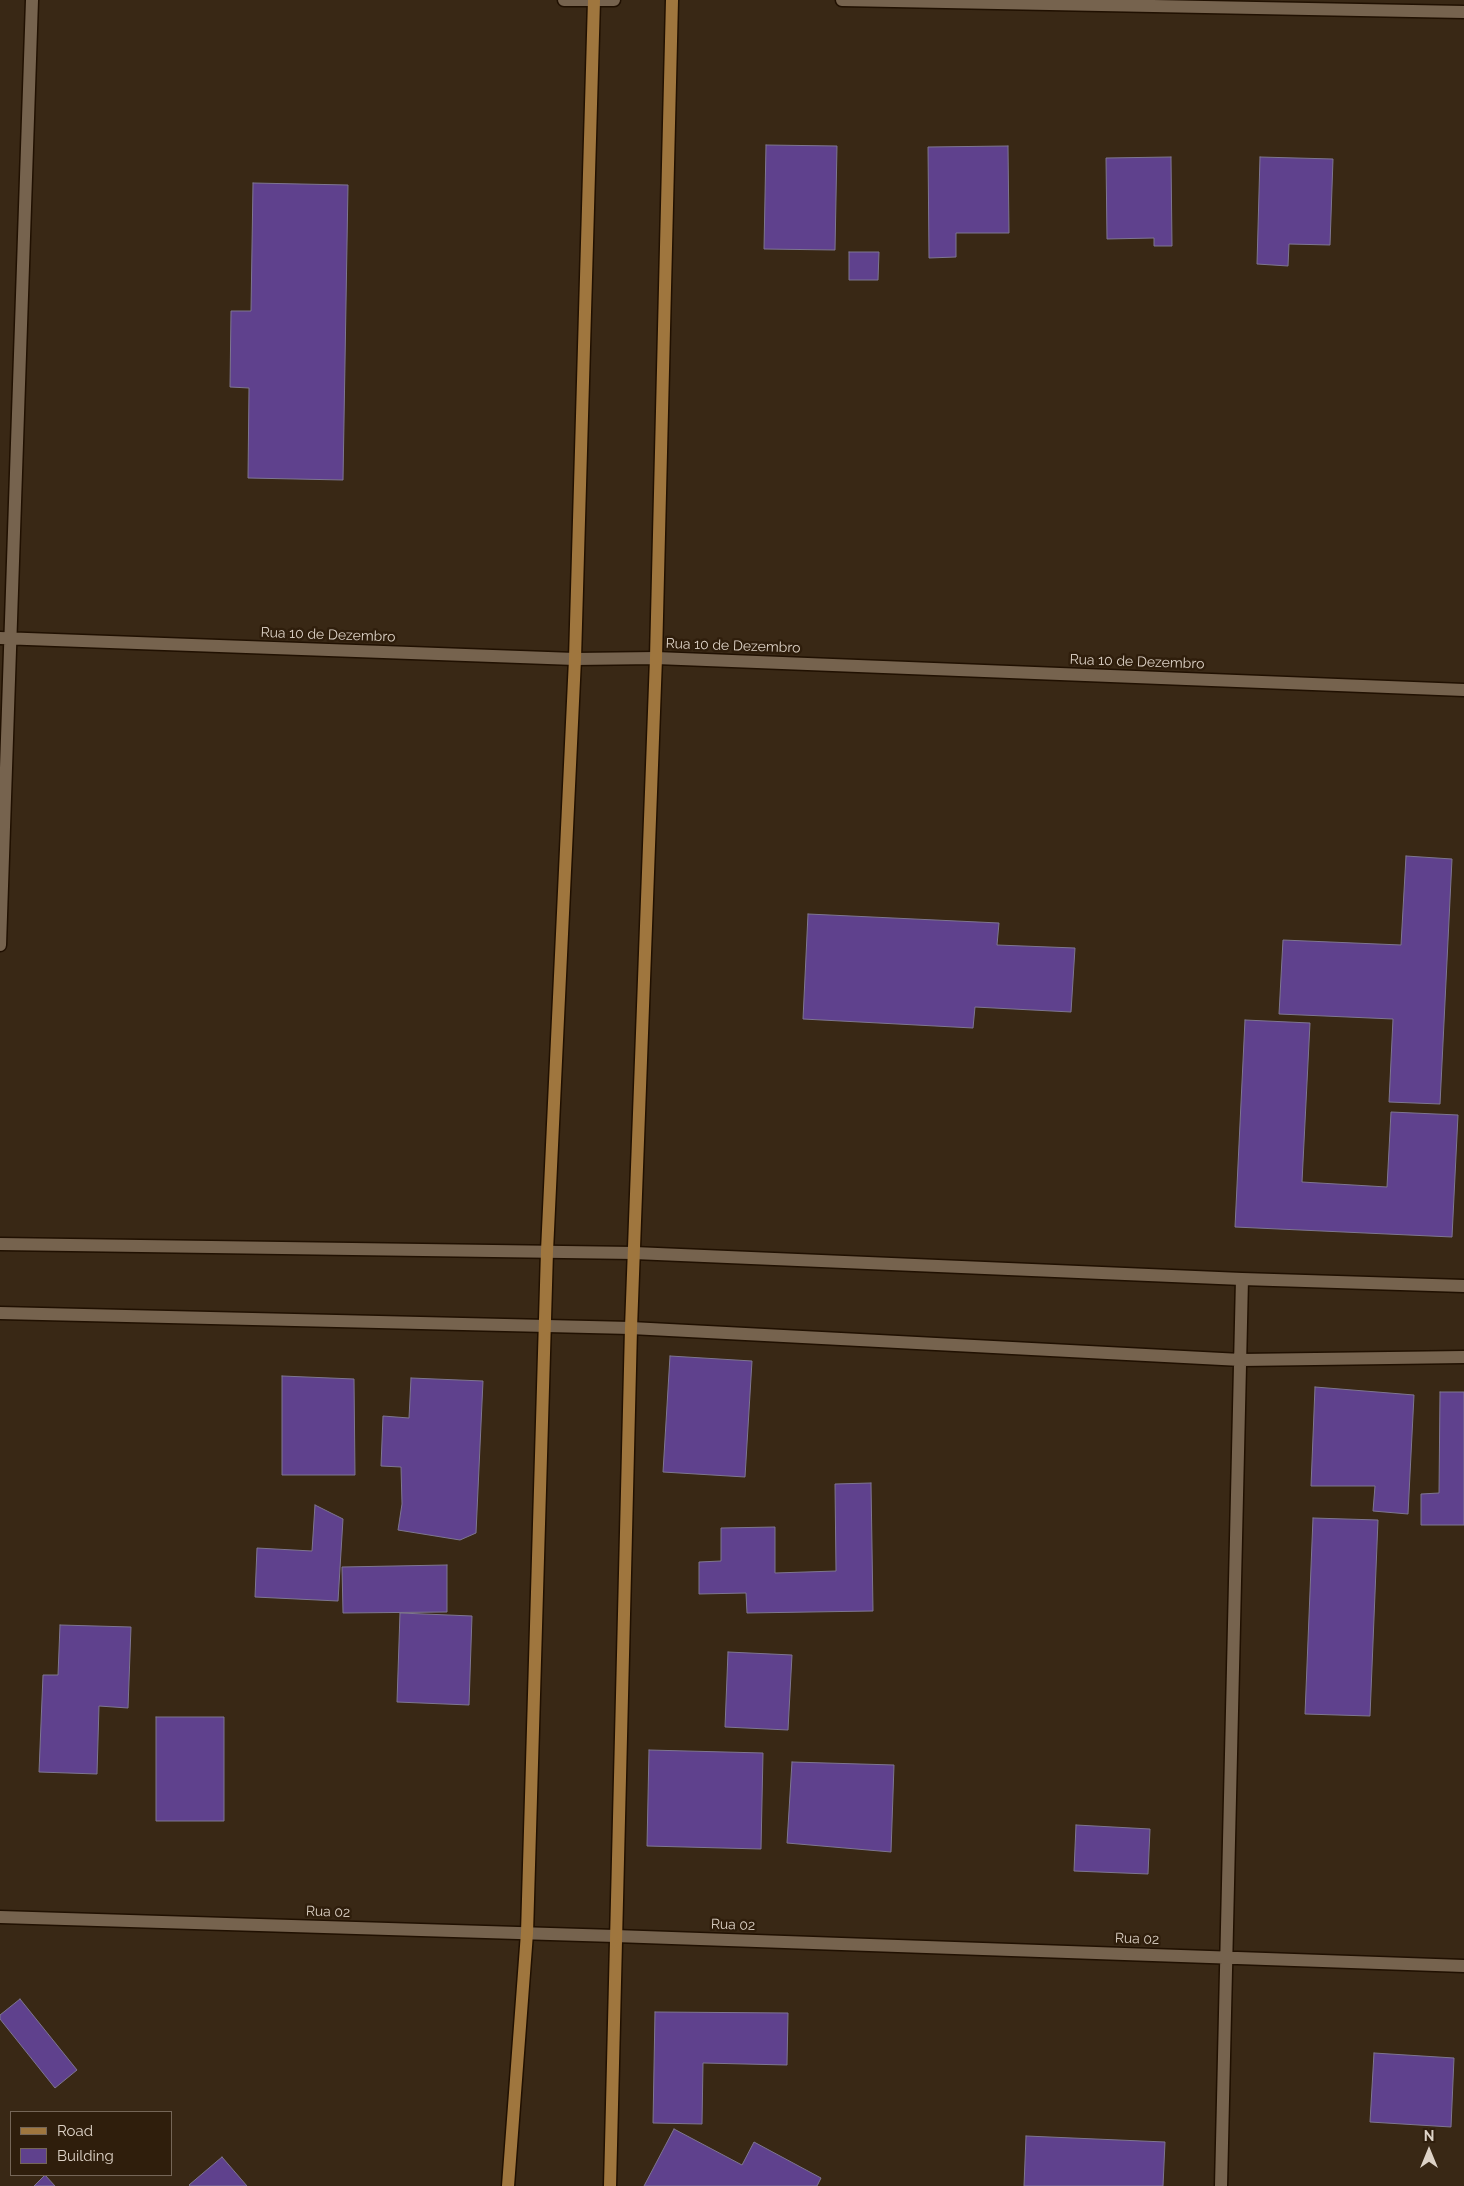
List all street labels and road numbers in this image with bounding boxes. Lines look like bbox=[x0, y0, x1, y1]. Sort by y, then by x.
street label: Rua 10 de Dezembro bbox=[260, 624, 396, 646]
street label: Rua 10 de Dezembro bbox=[665, 635, 801, 657]
street label: Rua 10 de Dezembro bbox=[1069, 651, 1205, 673]
street label: Rua 02 bbox=[306, 1903, 350, 1921]
street label: Rua 02 bbox=[711, 1916, 755, 1934]
street label: Rua 02 bbox=[1115, 1930, 1159, 1948]

